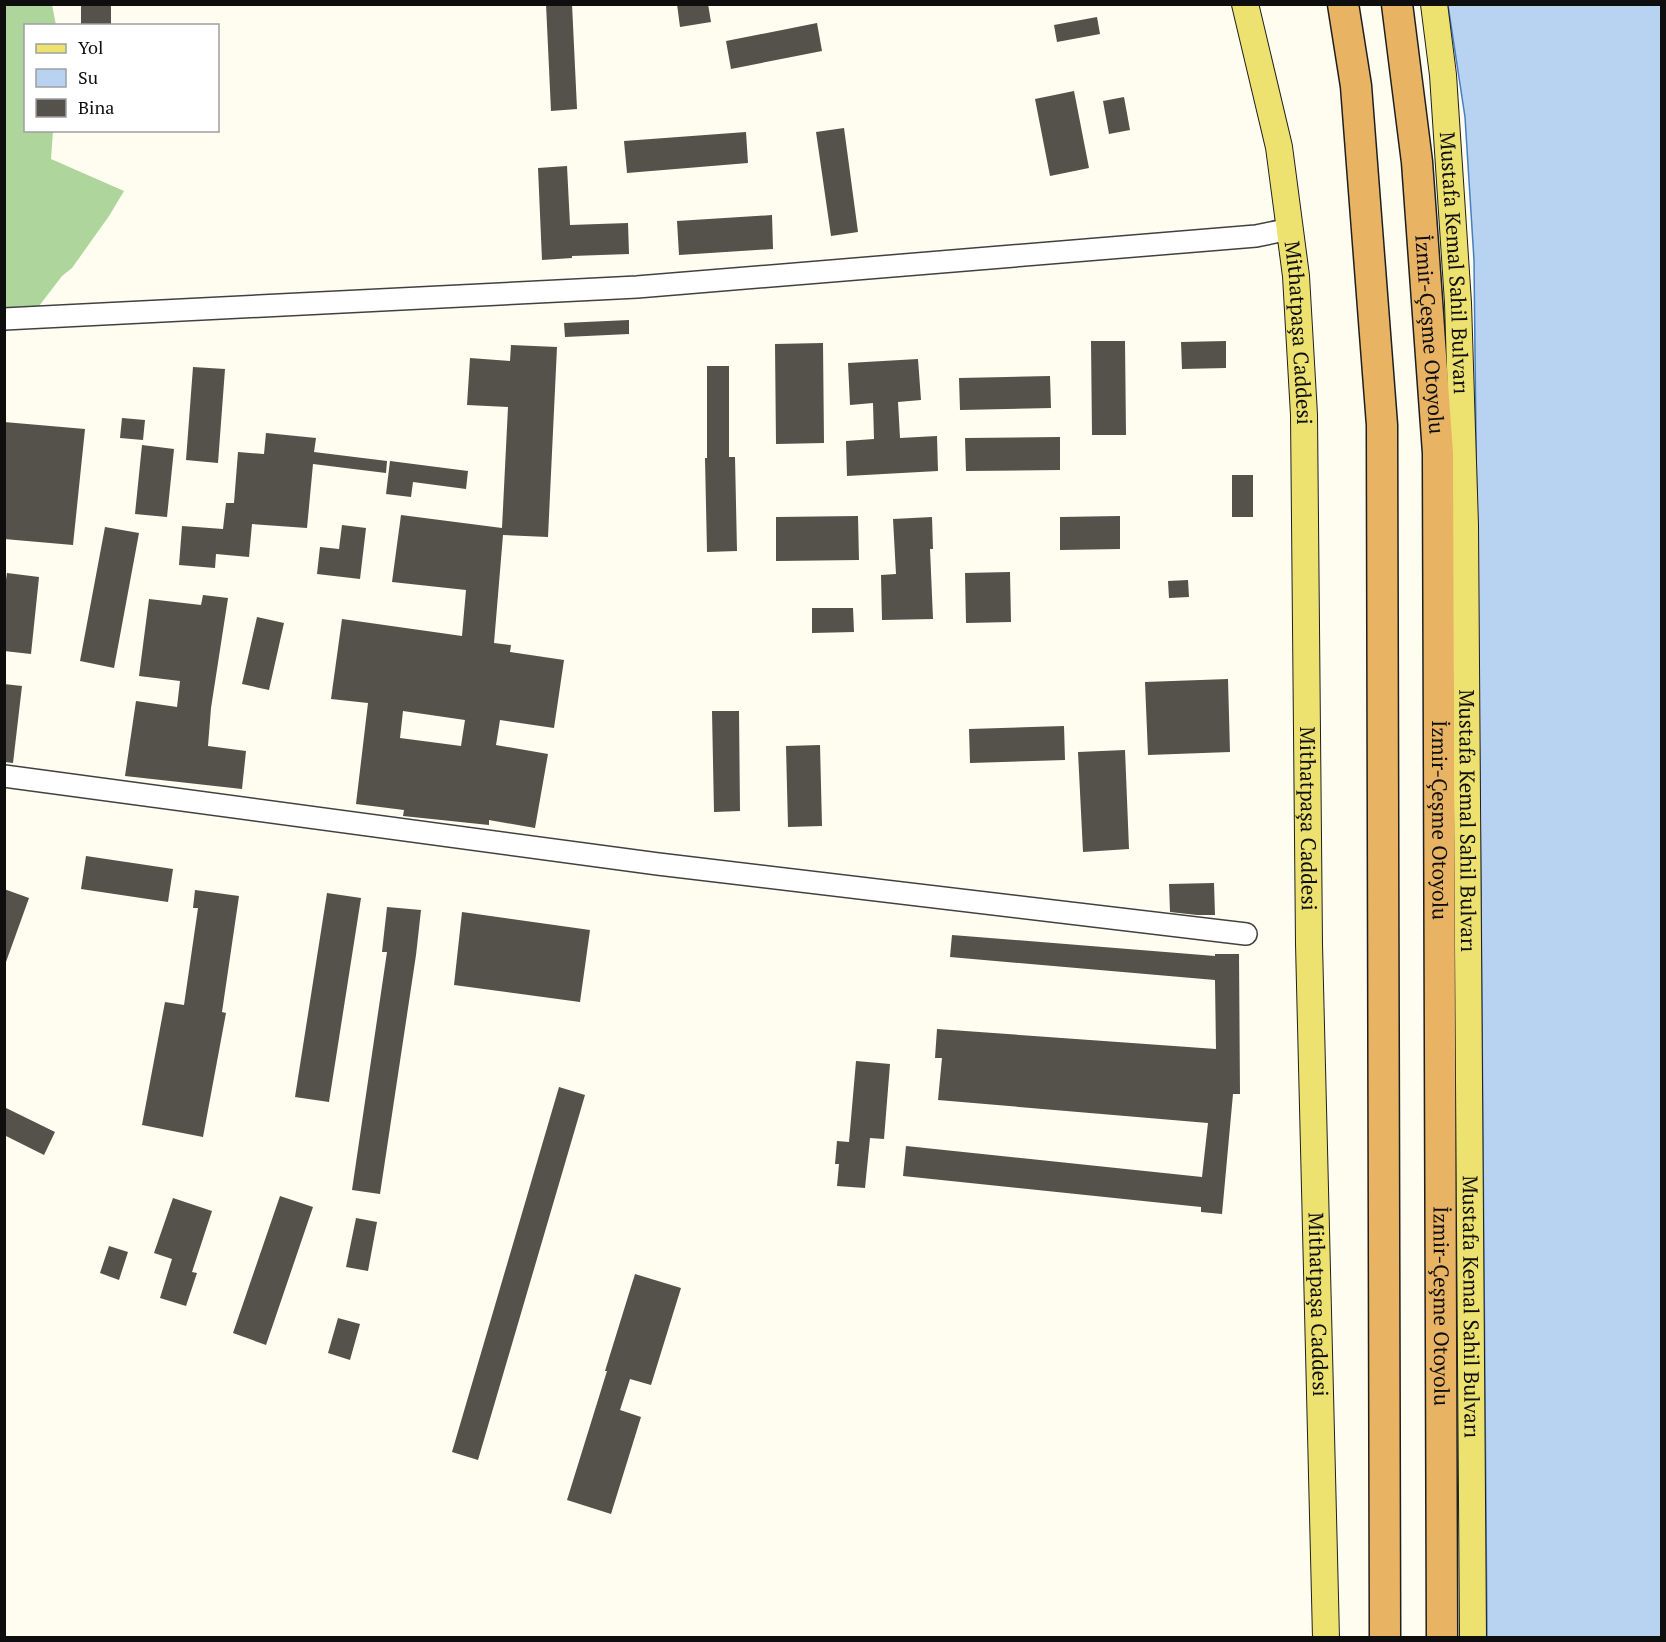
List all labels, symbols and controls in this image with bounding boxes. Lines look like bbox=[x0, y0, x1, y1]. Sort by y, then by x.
legend bbox=[24, 24, 219, 132]
text: Yol bbox=[78, 35, 103, 59]
text: Su bbox=[78, 65, 98, 89]
text: Bina bbox=[78, 95, 114, 119]
street label: Mustafa Kemal Sahil Bulvarı bbox=[1434, 131, 1476, 395]
street label: İzmir-Çeşme Otoyolu bbox=[1409, 233, 1452, 435]
street label: Mithatpaşa Caddesi bbox=[1279, 239, 1319, 425]
street label: Mustafa Kemal Sahil Bulvarı bbox=[1453, 689, 1483, 952]
street label: İzmir-Çeşme Otoyolu bbox=[1426, 720, 1455, 920]
street label: Mithatpaşa Caddesi bbox=[1294, 726, 1324, 911]
street label: Mustafa Kemal Sahil Bulvarı bbox=[1457, 1175, 1487, 1438]
street label: İzmir-Çeşme Otoyolu bbox=[1428, 1206, 1456, 1406]
street label: Mithatpaşa Caddesi bbox=[1303, 1212, 1335, 1397]

